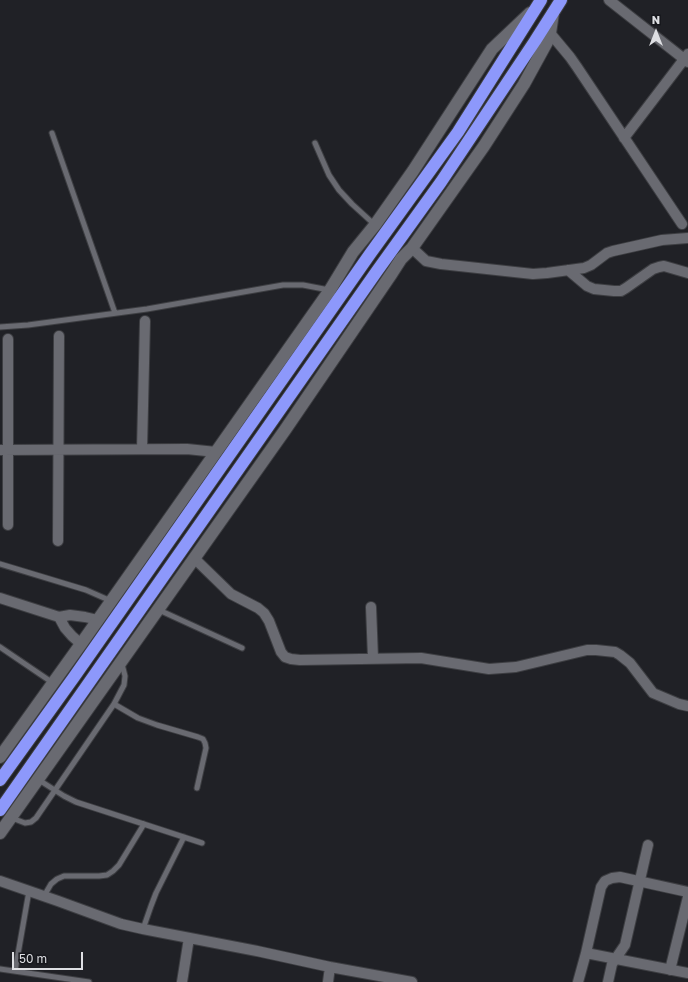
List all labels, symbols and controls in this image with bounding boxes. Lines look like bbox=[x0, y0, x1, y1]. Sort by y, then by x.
north arrow bbox=[636, 12, 676, 52]
text: N bbox=[652, 13, 660, 26]
scale bar bbox=[14, 944, 85, 970]
text: 50 m bbox=[19, 951, 47, 966]

